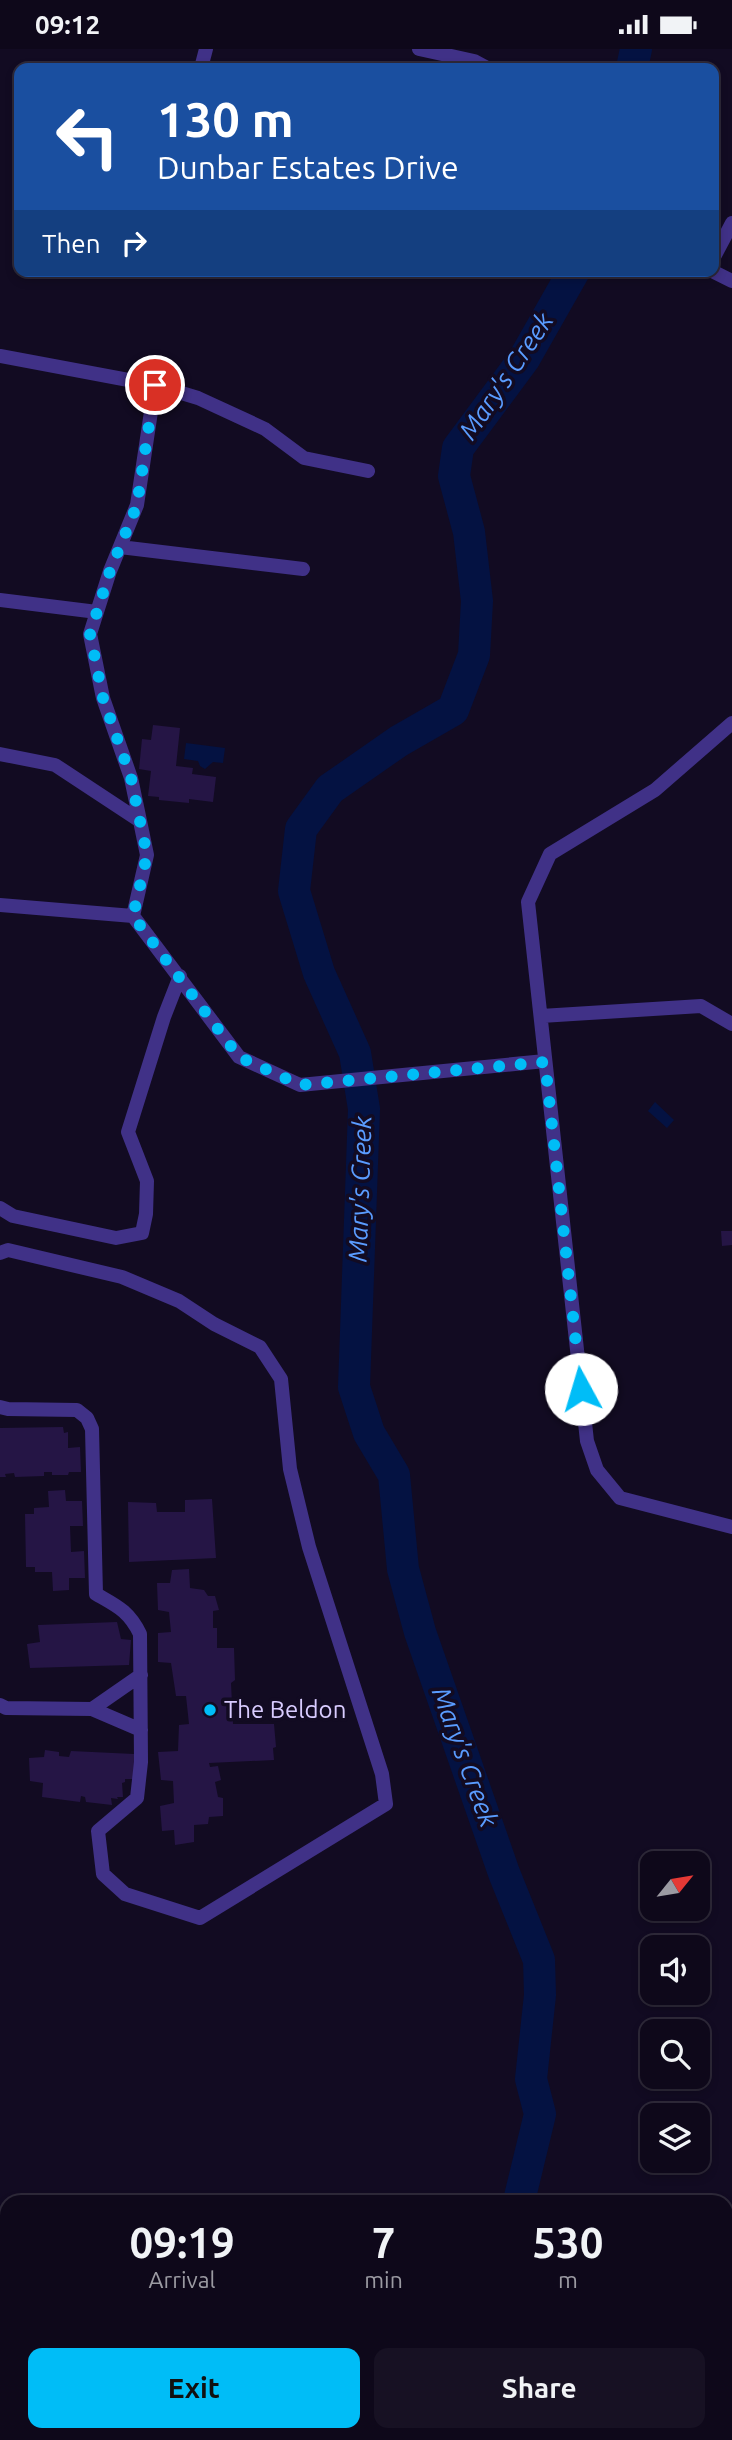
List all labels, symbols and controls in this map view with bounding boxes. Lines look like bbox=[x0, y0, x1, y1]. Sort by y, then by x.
text: 09:12 bbox=[35, 10, 100, 39]
icon: left bbox=[42, 91, 133, 182]
text: 130 m bbox=[157, 91, 294, 146]
text: Dunbar Estates Drive bbox=[157, 149, 459, 185]
icon: right bbox=[115, 224, 153, 262]
text: Then bbox=[42, 229, 101, 258]
water label: Mary's Creek bbox=[453, 306, 559, 445]
pin bbox=[125, 355, 185, 415]
icon: arrive bbox=[136, 366, 174, 404]
water label: Mary's Creek bbox=[342, 1115, 377, 1263]
position arrow bbox=[544, 1352, 618, 1426]
water label: Mary's Creek bbox=[427, 1683, 504, 1831]
place label: The Beldon bbox=[224, 1696, 346, 1723]
marker: The Beldon bbox=[202, 1702, 218, 1718]
north arrow bbox=[640, 1851, 710, 1921]
map controls bbox=[640, 1851, 710, 2173]
button: sound bbox=[640, 1935, 710, 2005]
button: search bbox=[640, 2019, 710, 2089]
button: layers bbox=[640, 2103, 710, 2173]
text: 09:19 bbox=[130, 2219, 235, 2266]
text: 7 bbox=[372, 2219, 395, 2266]
text: 530 bbox=[532, 2219, 603, 2266]
text: Arrival bbox=[149, 2267, 216, 2292]
text: min bbox=[364, 2267, 403, 2292]
text: m bbox=[558, 2267, 578, 2292]
button: Exit bbox=[28, 2348, 360, 2428]
button: Share bbox=[374, 2348, 705, 2428]

